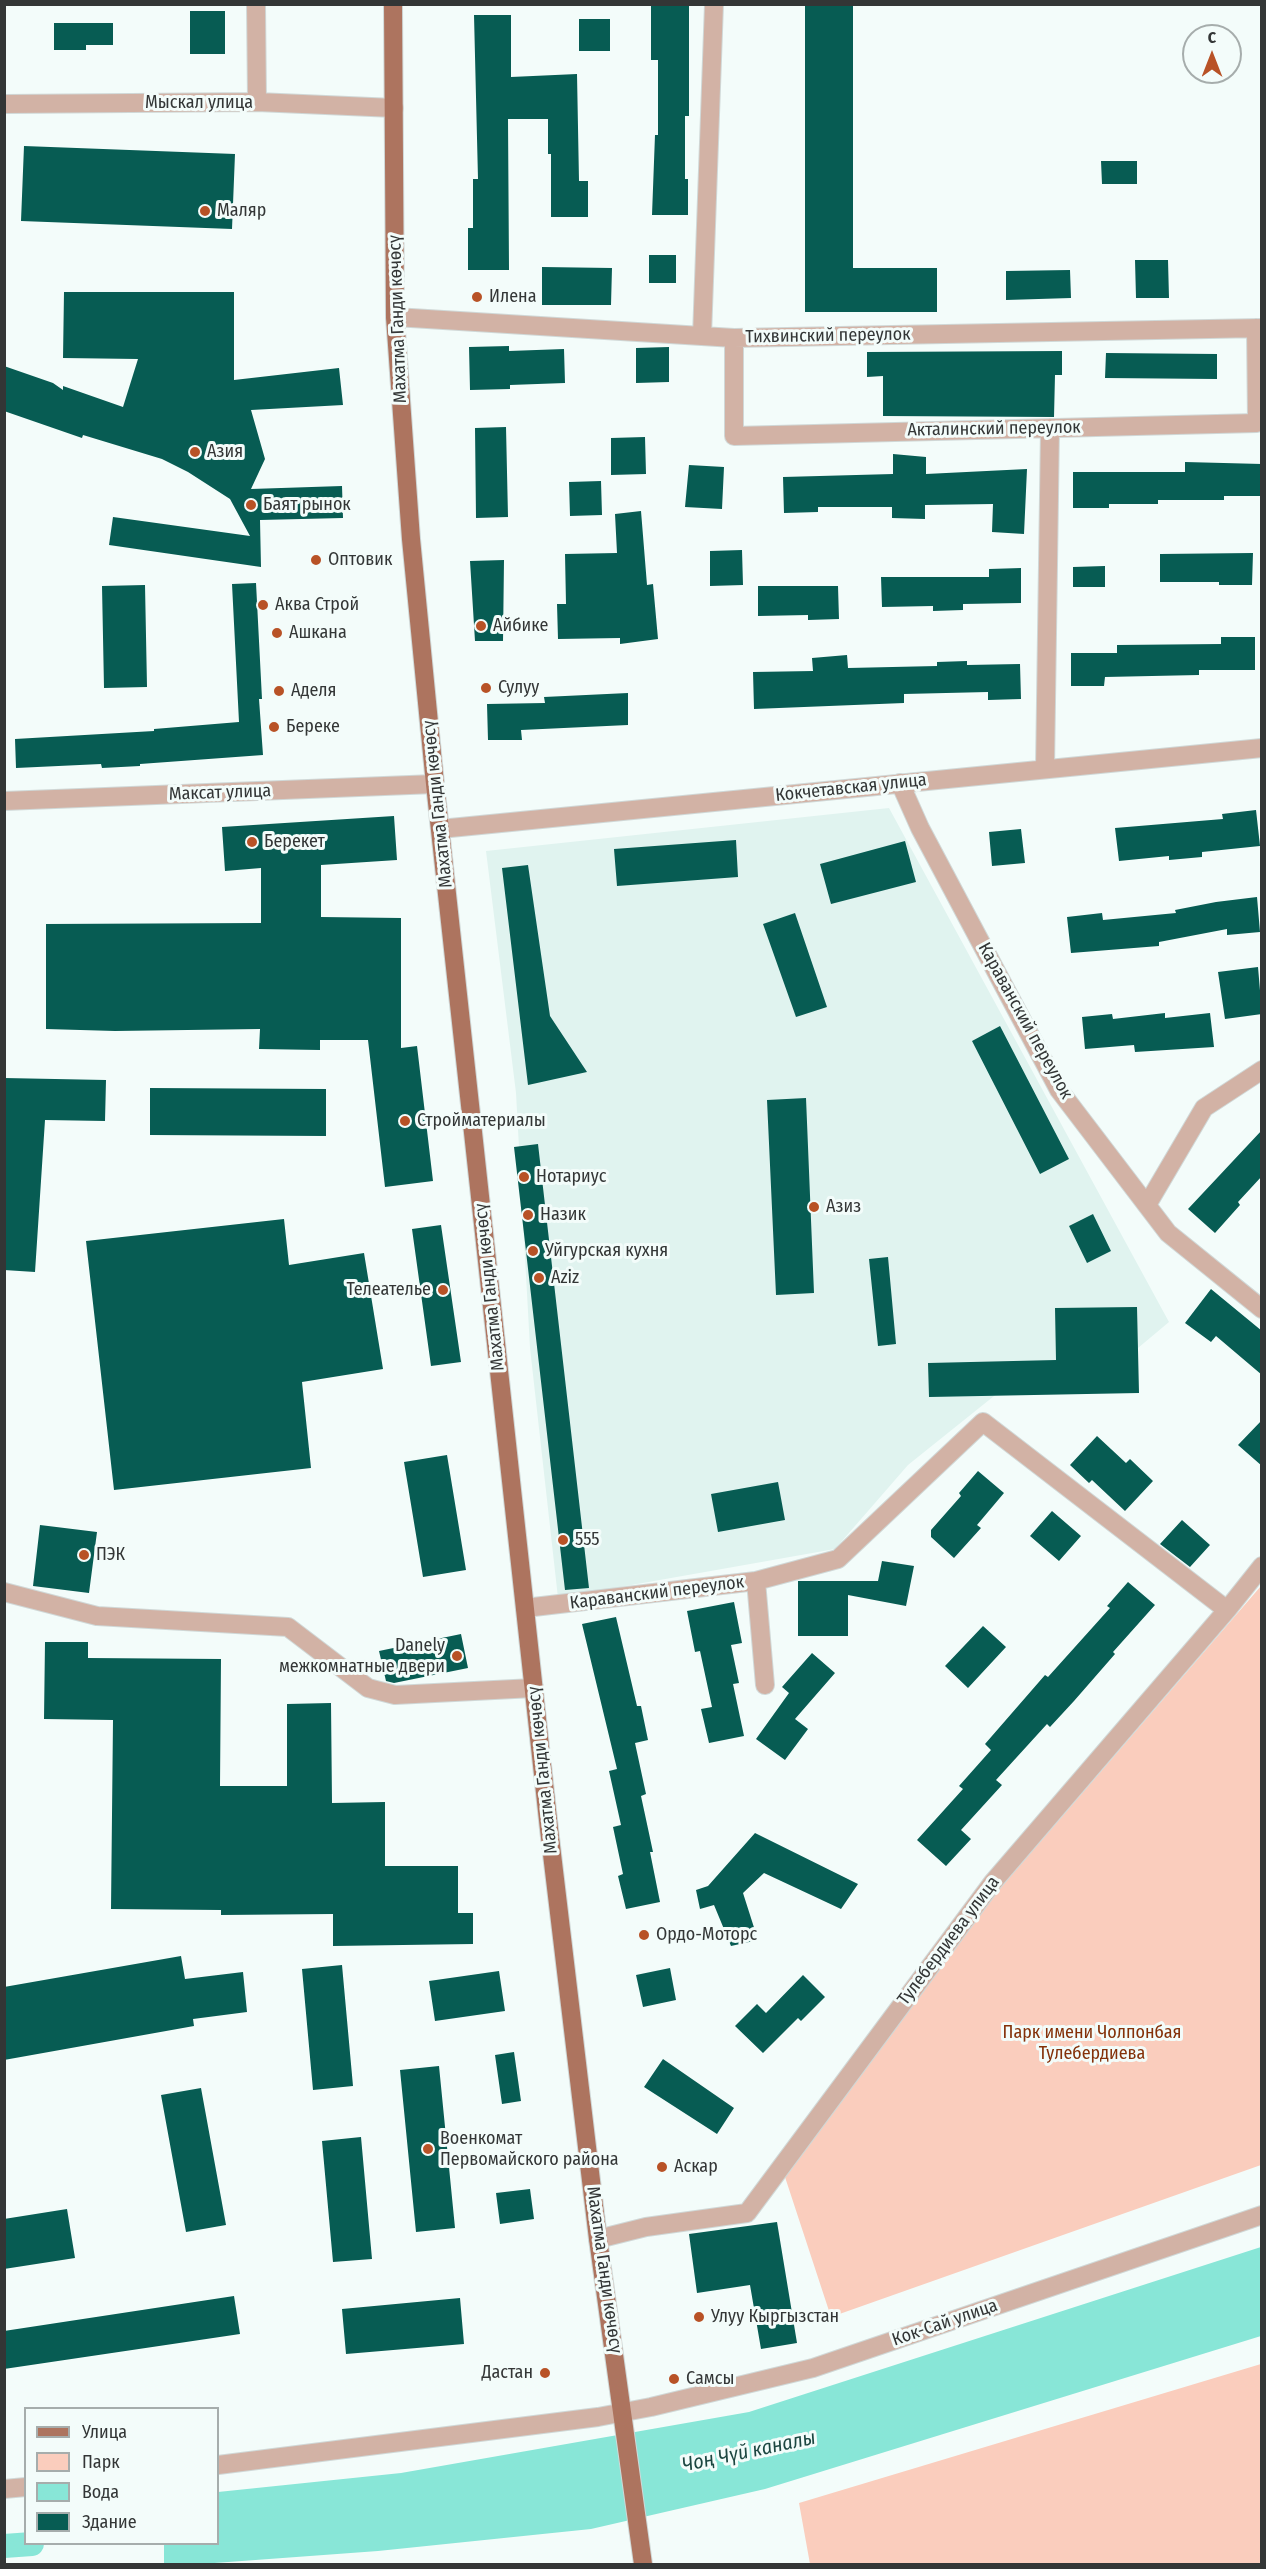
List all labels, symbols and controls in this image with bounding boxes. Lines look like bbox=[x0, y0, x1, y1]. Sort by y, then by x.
north arrow bbox=[1182, 24, 1242, 84]
text: С bbox=[1208, 28, 1216, 47]
street label: Мыскал улица bbox=[145, 92, 253, 114]
place label: Маляр bbox=[217, 200, 266, 222]
marker: Маляр bbox=[198, 204, 212, 218]
street label: Махатма Ганди көчөсү bbox=[384, 235, 412, 403]
place label: Илена bbox=[489, 286, 536, 308]
marker: Илена bbox=[470, 290, 484, 304]
street label: Тихвинский переулок bbox=[745, 324, 911, 348]
street label: Акталинский переулок bbox=[907, 417, 1081, 441]
place label: Азия bbox=[207, 441, 243, 463]
marker: Азия bbox=[188, 445, 202, 459]
place label: Баят рынок bbox=[263, 494, 351, 516]
marker: Баят рынок bbox=[244, 498, 258, 512]
place label: Оптовик bbox=[328, 549, 392, 571]
marker: Оптовик bbox=[309, 553, 323, 567]
place label: Аква Строй bbox=[275, 594, 359, 616]
marker: Аква Строй bbox=[256, 598, 270, 612]
place label: Айбике bbox=[493, 615, 548, 637]
marker: Айбике bbox=[474, 619, 488, 633]
place label: Ашкана bbox=[289, 622, 347, 644]
marker: Ашкана bbox=[270, 626, 284, 640]
place label: Сулуу bbox=[498, 677, 539, 699]
place label: Аделя bbox=[291, 680, 336, 702]
marker: Сулуу bbox=[479, 681, 493, 695]
marker: Аделя bbox=[272, 684, 286, 698]
place label: Береке bbox=[286, 716, 340, 738]
street label: Махатма Ганди көчөсү bbox=[418, 719, 458, 889]
marker: Береке bbox=[267, 720, 281, 734]
street label: Кокчетавская улица bbox=[774, 769, 928, 807]
street label: Максат улица bbox=[168, 780, 272, 806]
place label: Берекет bbox=[264, 831, 325, 853]
marker: Берекет bbox=[245, 835, 259, 849]
street label: Караванский переулок bbox=[973, 939, 1077, 1103]
place label: Стройматериалы bbox=[417, 1110, 546, 1132]
marker: Стройматериалы bbox=[398, 1114, 412, 1128]
place label: Нотариус bbox=[536, 1166, 606, 1188]
marker: Нотариус bbox=[517, 1170, 531, 1184]
place label: Азиз bbox=[826, 1196, 861, 1218]
marker: Азиз bbox=[807, 1200, 821, 1214]
street label: Махатма Ганди көчөсү bbox=[470, 1202, 510, 1372]
place label: Назик bbox=[540, 1204, 586, 1226]
marker: Назик bbox=[521, 1208, 535, 1222]
place label: Уйгурская кухня bbox=[545, 1240, 668, 1262]
marker: Уйгурская кухня bbox=[526, 1244, 540, 1258]
place label: Aziz bbox=[551, 1267, 579, 1289]
marker: Aziz bbox=[532, 1271, 546, 1285]
place label: Телеателье bbox=[346, 1279, 431, 1301]
marker: Телеателье bbox=[436, 1283, 450, 1297]
place label: 555 bbox=[575, 1529, 600, 1551]
marker: 555 bbox=[556, 1533, 570, 1547]
place label: ПЭК bbox=[96, 1544, 125, 1566]
marker: ПЭК bbox=[77, 1548, 91, 1562]
street label: Караванский переулок bbox=[569, 1572, 745, 1614]
place label: Danely межкомнатные двери bbox=[279, 1635, 445, 1678]
marker: Danely межкомнатные двери bbox=[450, 1649, 464, 1663]
street label: Махатма Ганди көчөсү bbox=[523, 1685, 563, 1855]
street label: Тулебердиева улица bbox=[893, 1872, 1005, 2010]
place label: Ордо-Моторс bbox=[656, 1924, 757, 1946]
marker: Ордо-Моторс bbox=[637, 1928, 651, 1942]
park label: Парк имени Чолпонбая Тулебердиева bbox=[1003, 2022, 1181, 2064]
place label: Военкомат Первомайского района bbox=[440, 2128, 619, 2170]
marker: Военкомат Первомайского района bbox=[421, 2142, 435, 2156]
place label: Аскар bbox=[674, 2156, 718, 2178]
marker: Аскар bbox=[655, 2160, 669, 2174]
street label: Махатма Ганди көчөсү bbox=[582, 2185, 626, 2355]
street label: Кок-Сай улица bbox=[889, 2295, 1001, 2351]
place label: Улуу Кыргызстан bbox=[711, 2306, 839, 2328]
marker: Улуу Кыргызстан bbox=[692, 2310, 706, 2324]
place label: Дастан bbox=[481, 2362, 533, 2384]
marker: Дастан bbox=[538, 2366, 552, 2380]
place label: Самсы bbox=[686, 2368, 734, 2390]
marker: Самсы bbox=[667, 2372, 681, 2386]
legend bbox=[24, 2407, 219, 2545]
text: Улица bbox=[82, 2421, 127, 2443]
water label: Чоң Чүй каналы bbox=[680, 2426, 818, 2478]
text: Парк bbox=[82, 2451, 120, 2473]
text: Вода bbox=[82, 2481, 119, 2503]
text: Здание bbox=[82, 2511, 137, 2533]

